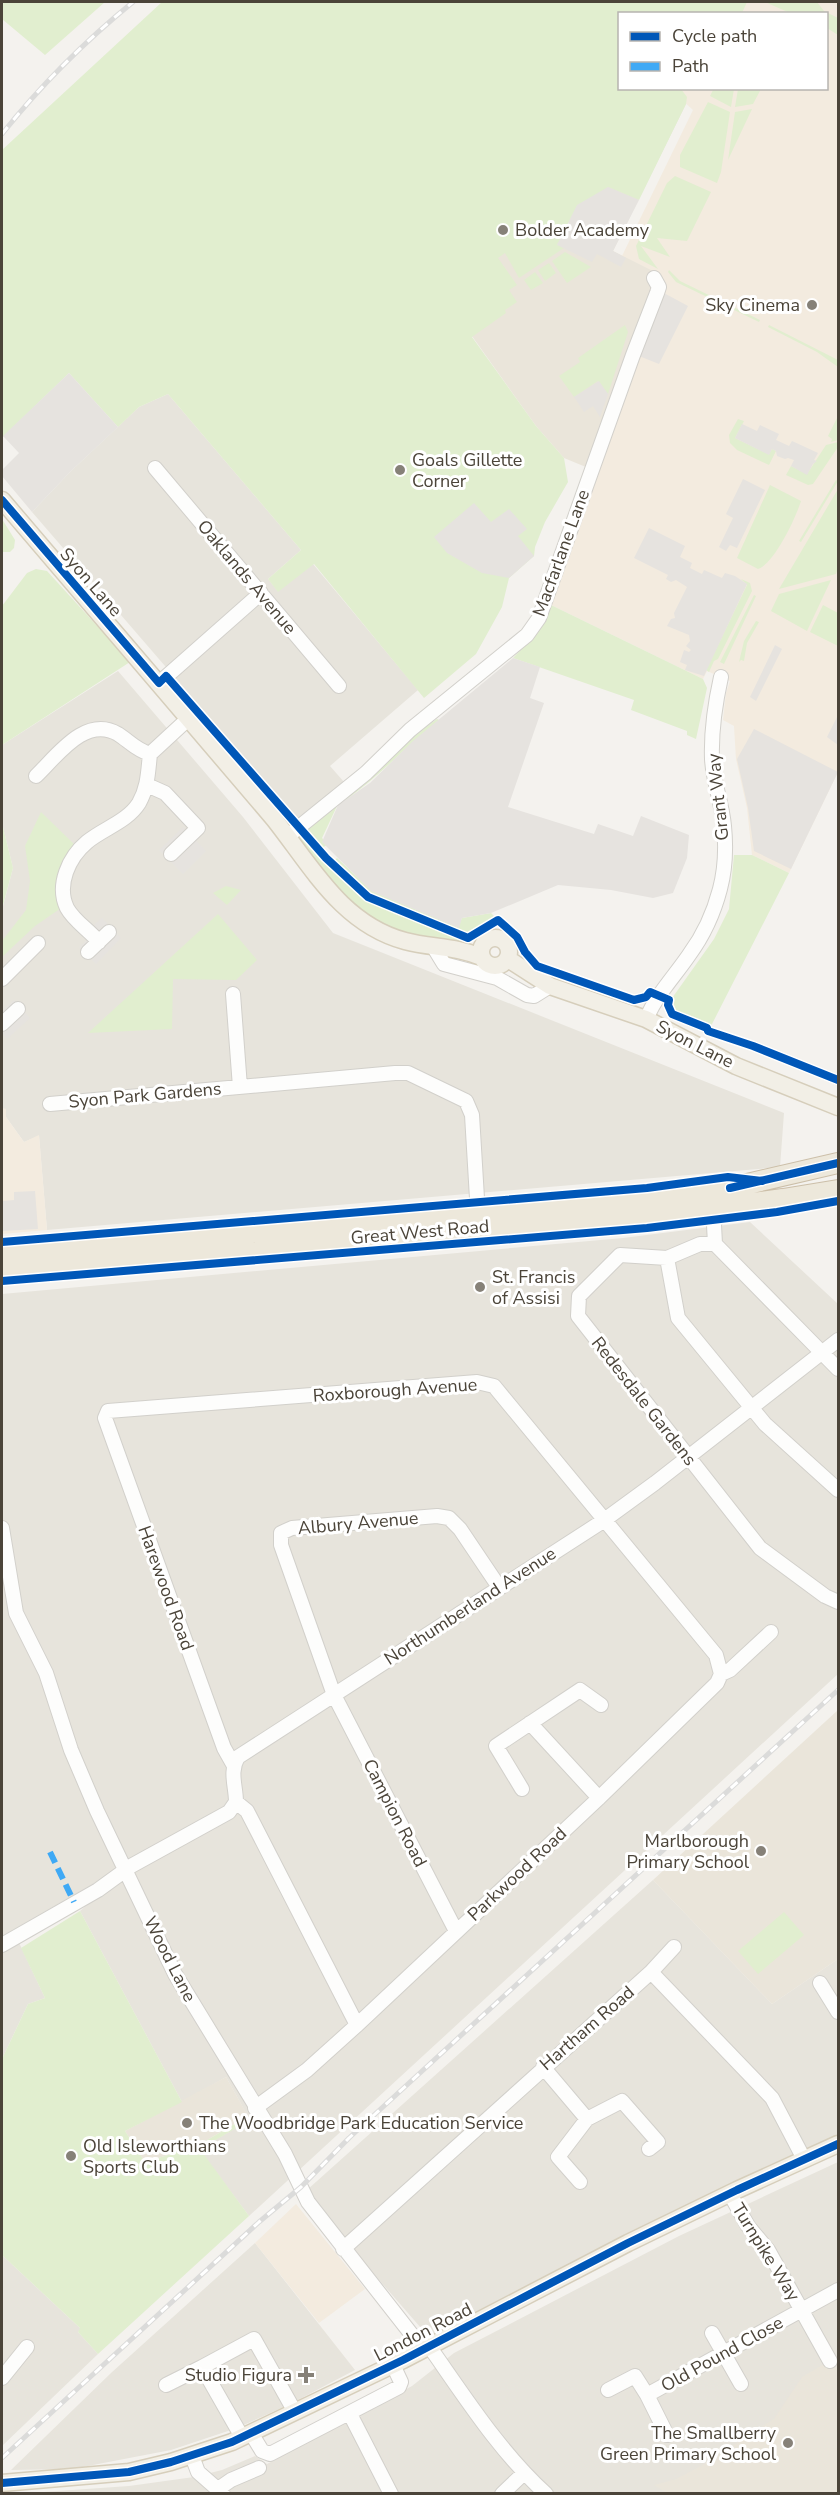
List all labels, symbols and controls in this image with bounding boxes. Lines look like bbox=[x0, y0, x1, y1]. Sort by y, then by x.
legend bbox=[618, 12, 828, 90]
text: Cycle path bbox=[672, 24, 757, 48]
text: Path bbox=[672, 54, 709, 78]
place label: Bolder Academy bbox=[515, 218, 650, 242]
marker: Bolder Academy bbox=[496, 223, 510, 237]
place label: Sky Cinema bbox=[705, 293, 800, 317]
marker: Sky Cinema bbox=[805, 298, 819, 312]
place label: Goals Gillette Corner bbox=[412, 448, 522, 493]
marker: Goals Gillette Corner bbox=[393, 463, 407, 477]
street label: Macfarlane Lane bbox=[527, 486, 595, 620]
street label: Oaklands Avenue bbox=[192, 515, 302, 639]
street label: Syon Lane bbox=[54, 542, 128, 622]
street label: Grant Way bbox=[701, 751, 735, 842]
street label: Syon Lane bbox=[652, 1014, 738, 1074]
street label: Syon Park Gardens bbox=[68, 1076, 222, 1114]
street label: Great West Road bbox=[350, 1214, 490, 1250]
place label: St. Francis of Assisi bbox=[492, 1265, 575, 1310]
marker: St. Francis of Assisi bbox=[473, 1280, 487, 1294]
street label: Redesdale Gardens bbox=[586, 1332, 702, 1470]
street label: Roxborough Avenue bbox=[312, 1372, 478, 1408]
street label: Albury Avenue bbox=[297, 1506, 419, 1540]
street label: Harewood Road bbox=[132, 1522, 200, 1654]
street label: Northumberland Avenue bbox=[379, 1541, 561, 1671]
street label: Campion Road bbox=[357, 1755, 433, 1871]
street label: Parkwood Road bbox=[462, 1822, 572, 1926]
place label: Marlborough Primary School bbox=[626, 1829, 750, 1874]
marker: Marlborough Primary School bbox=[754, 1844, 768, 1858]
street label: Wood Lane bbox=[138, 1912, 202, 2006]
street label: Hartham Road bbox=[535, 1980, 639, 2076]
place label: The Woodbridge Park Education Service bbox=[199, 2111, 523, 2135]
marker: The Woodbridge Park Education Service bbox=[180, 2116, 194, 2130]
place label: Old Isleworthians Sports Club bbox=[83, 2134, 226, 2179]
marker: Old Isleworthians Sports Club bbox=[64, 2149, 78, 2163]
street label: Turnpike Way bbox=[726, 2198, 806, 2306]
street label: London Road bbox=[370, 2297, 476, 2367]
street label: Old Pound Close bbox=[657, 2310, 787, 2398]
place label: Studio Figura bbox=[185, 2363, 292, 2387]
marker: Studio Figura bbox=[297, 2366, 315, 2384]
place label: The Smallberry Green Primary School bbox=[600, 2421, 777, 2466]
marker: The Smallberry Green Primary School bbox=[781, 2436, 795, 2450]

